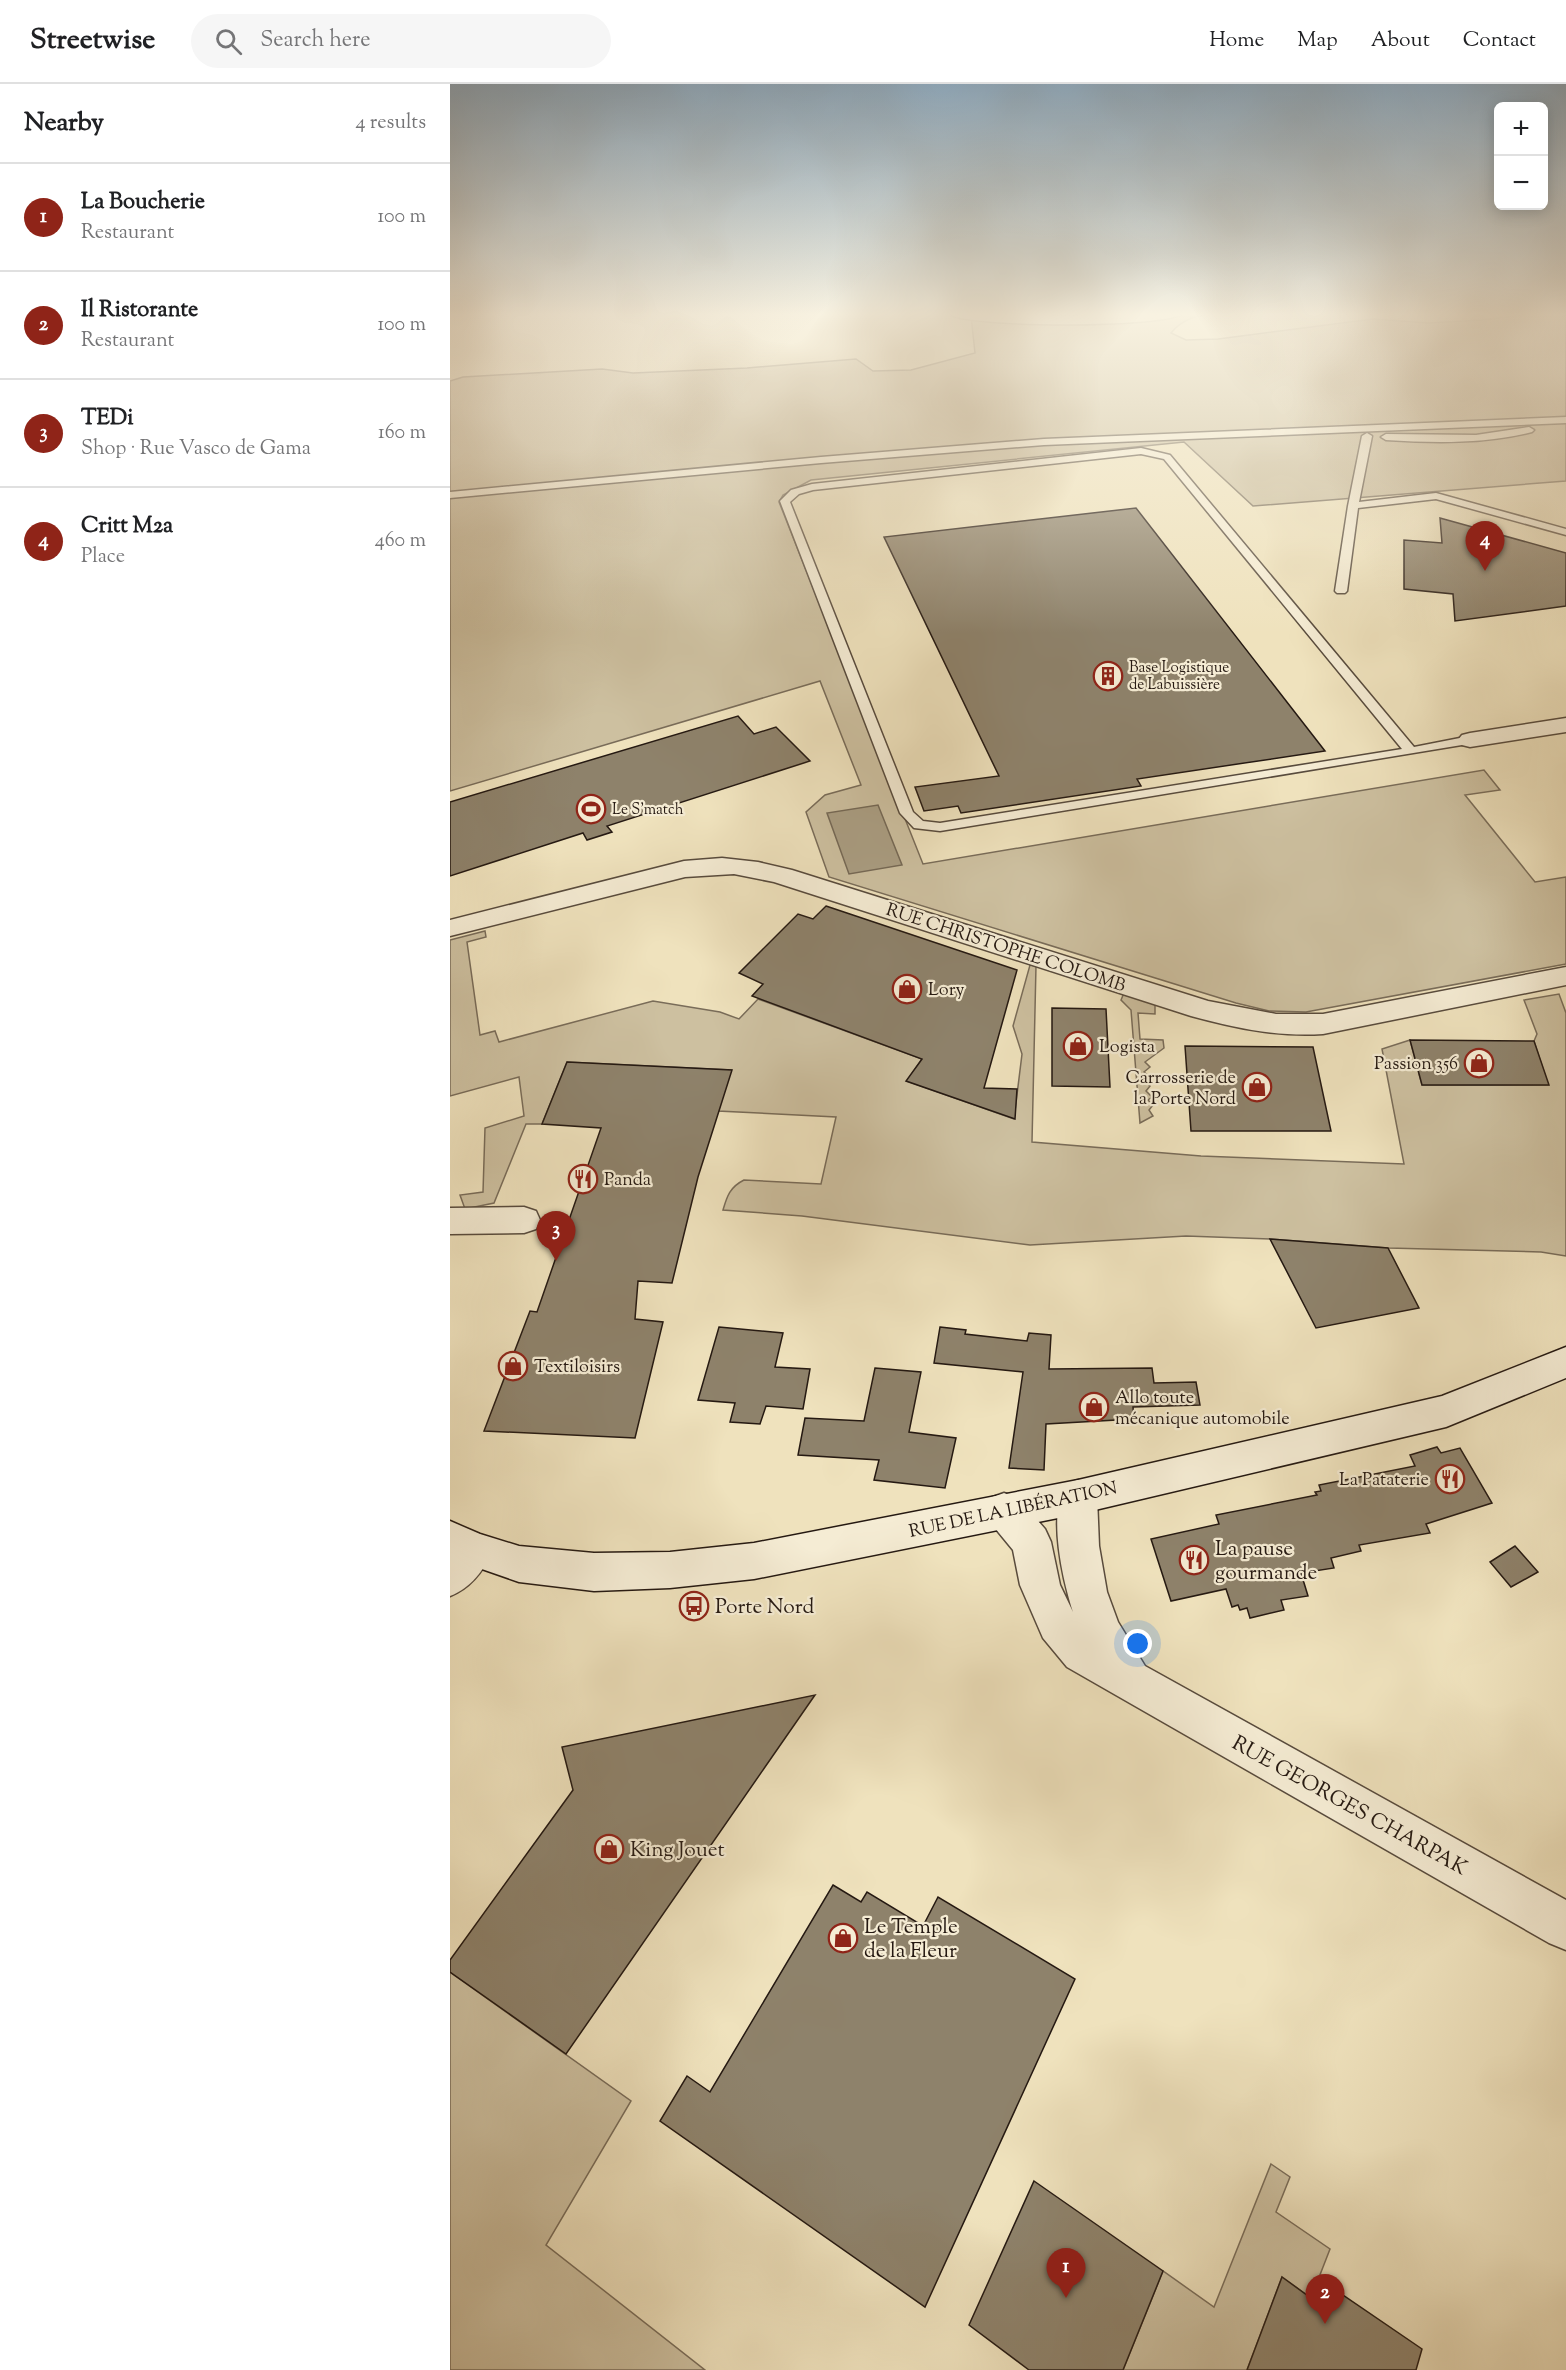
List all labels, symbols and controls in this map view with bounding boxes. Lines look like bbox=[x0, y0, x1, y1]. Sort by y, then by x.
search box bbox=[191, 14, 611, 68]
text: Streetwise bbox=[30, 21, 155, 61]
icon: search bbox=[212, 25, 245, 58]
text: Search here bbox=[260, 25, 371, 57]
text: Home bbox=[1209, 26, 1264, 56]
text: Map bbox=[1297, 26, 1338, 56]
text: About bbox=[1371, 26, 1430, 56]
text: Contact bbox=[1463, 26, 1536, 56]
map controls bbox=[1494, 102, 1548, 210]
button: + bbox=[1494, 102, 1548, 156]
text: Nearby bbox=[24, 105, 104, 142]
text: 4 results bbox=[355, 109, 426, 138]
button: − bbox=[1494, 156, 1548, 210]
text: La Boucherie bbox=[81, 187, 205, 219]
text: 1 bbox=[40, 203, 47, 232]
text: 100 m bbox=[377, 203, 426, 232]
text: Restaurant bbox=[81, 219, 174, 248]
text: Il Ristorante bbox=[81, 295, 198, 327]
text: 2 bbox=[39, 311, 48, 340]
text: 100 m bbox=[377, 311, 426, 340]
text: Restaurant bbox=[81, 327, 174, 356]
text: TEDi bbox=[81, 403, 133, 435]
text: 3 bbox=[39, 419, 48, 448]
text: 160 m bbox=[378, 419, 426, 448]
text: Shop · Rue Vasco de Gama bbox=[81, 435, 311, 464]
text: Critt M2a bbox=[81, 511, 173, 543]
pin: 4 bbox=[1466, 522, 1504, 571]
text: 4 bbox=[38, 527, 49, 556]
text: 460 m bbox=[375, 527, 426, 556]
text: Place bbox=[81, 543, 125, 572]
place label: Base Logistique de Labuissière bbox=[1129, 658, 1229, 696]
building icon: Base Logistique de Labuissière bbox=[1092, 660, 1124, 692]
sports icon: Le S'match bbox=[575, 793, 607, 825]
place label: Le S'match bbox=[612, 800, 684, 821]
street label: RUE CHRISTOPHE COLOMB bbox=[882, 898, 1128, 1000]
shop icon: Lory bbox=[891, 973, 923, 1005]
place label: Lory bbox=[928, 978, 964, 1004]
shop icon: Logista bbox=[1062, 1030, 1094, 1062]
place label: Logista bbox=[1099, 1035, 1155, 1061]
shop icon: Passion 356 bbox=[1463, 1047, 1495, 1079]
place label: Passion 356 bbox=[1374, 1052, 1458, 1078]
place label: Carrosserie de la Porte Nord bbox=[1125, 1066, 1236, 1113]
shop icon: Carrosserie de la Porte Nord bbox=[1241, 1071, 1273, 1103]
restaurant icon: Panda bbox=[567, 1163, 599, 1195]
place label: Panda bbox=[604, 1168, 651, 1194]
pin: 3 bbox=[536, 1212, 576, 1261]
shop icon: Textiloisirs bbox=[497, 1350, 529, 1382]
place label: Textiloisirs bbox=[534, 1355, 620, 1381]
place label: Allo toute mécanique automobile bbox=[1115, 1386, 1290, 1433]
shop icon: Allo toute mécanique automobile bbox=[1078, 1391, 1110, 1423]
restaurant icon: La Pataterie bbox=[1434, 1463, 1466, 1495]
place label: La Pataterie bbox=[1339, 1468, 1429, 1494]
street label: RUE DE LA LIBÉRATION bbox=[907, 1476, 1120, 1546]
place label: La pause gourmande bbox=[1215, 1535, 1317, 1589]
restaurant icon: La pause gourmande bbox=[1178, 1544, 1210, 1576]
bus stop icon: Porte Nord bbox=[678, 1590, 710, 1622]
place label: Porte Nord bbox=[715, 1593, 815, 1623]
your location bbox=[1123, 1629, 1152, 1658]
street label: RUE GEORGES CHARPAK bbox=[1226, 1729, 1472, 1884]
shop icon: King Jouet bbox=[593, 1833, 625, 1865]
place label: King Jouet bbox=[630, 1836, 725, 1866]
place label: Le Temple de la Fleur bbox=[864, 1913, 958, 1967]
shop icon: Le Temple de la Fleur bbox=[827, 1922, 859, 1954]
pin: 1 bbox=[1046, 2248, 1086, 2298]
pin: 2 bbox=[1306, 2274, 1344, 2324]

